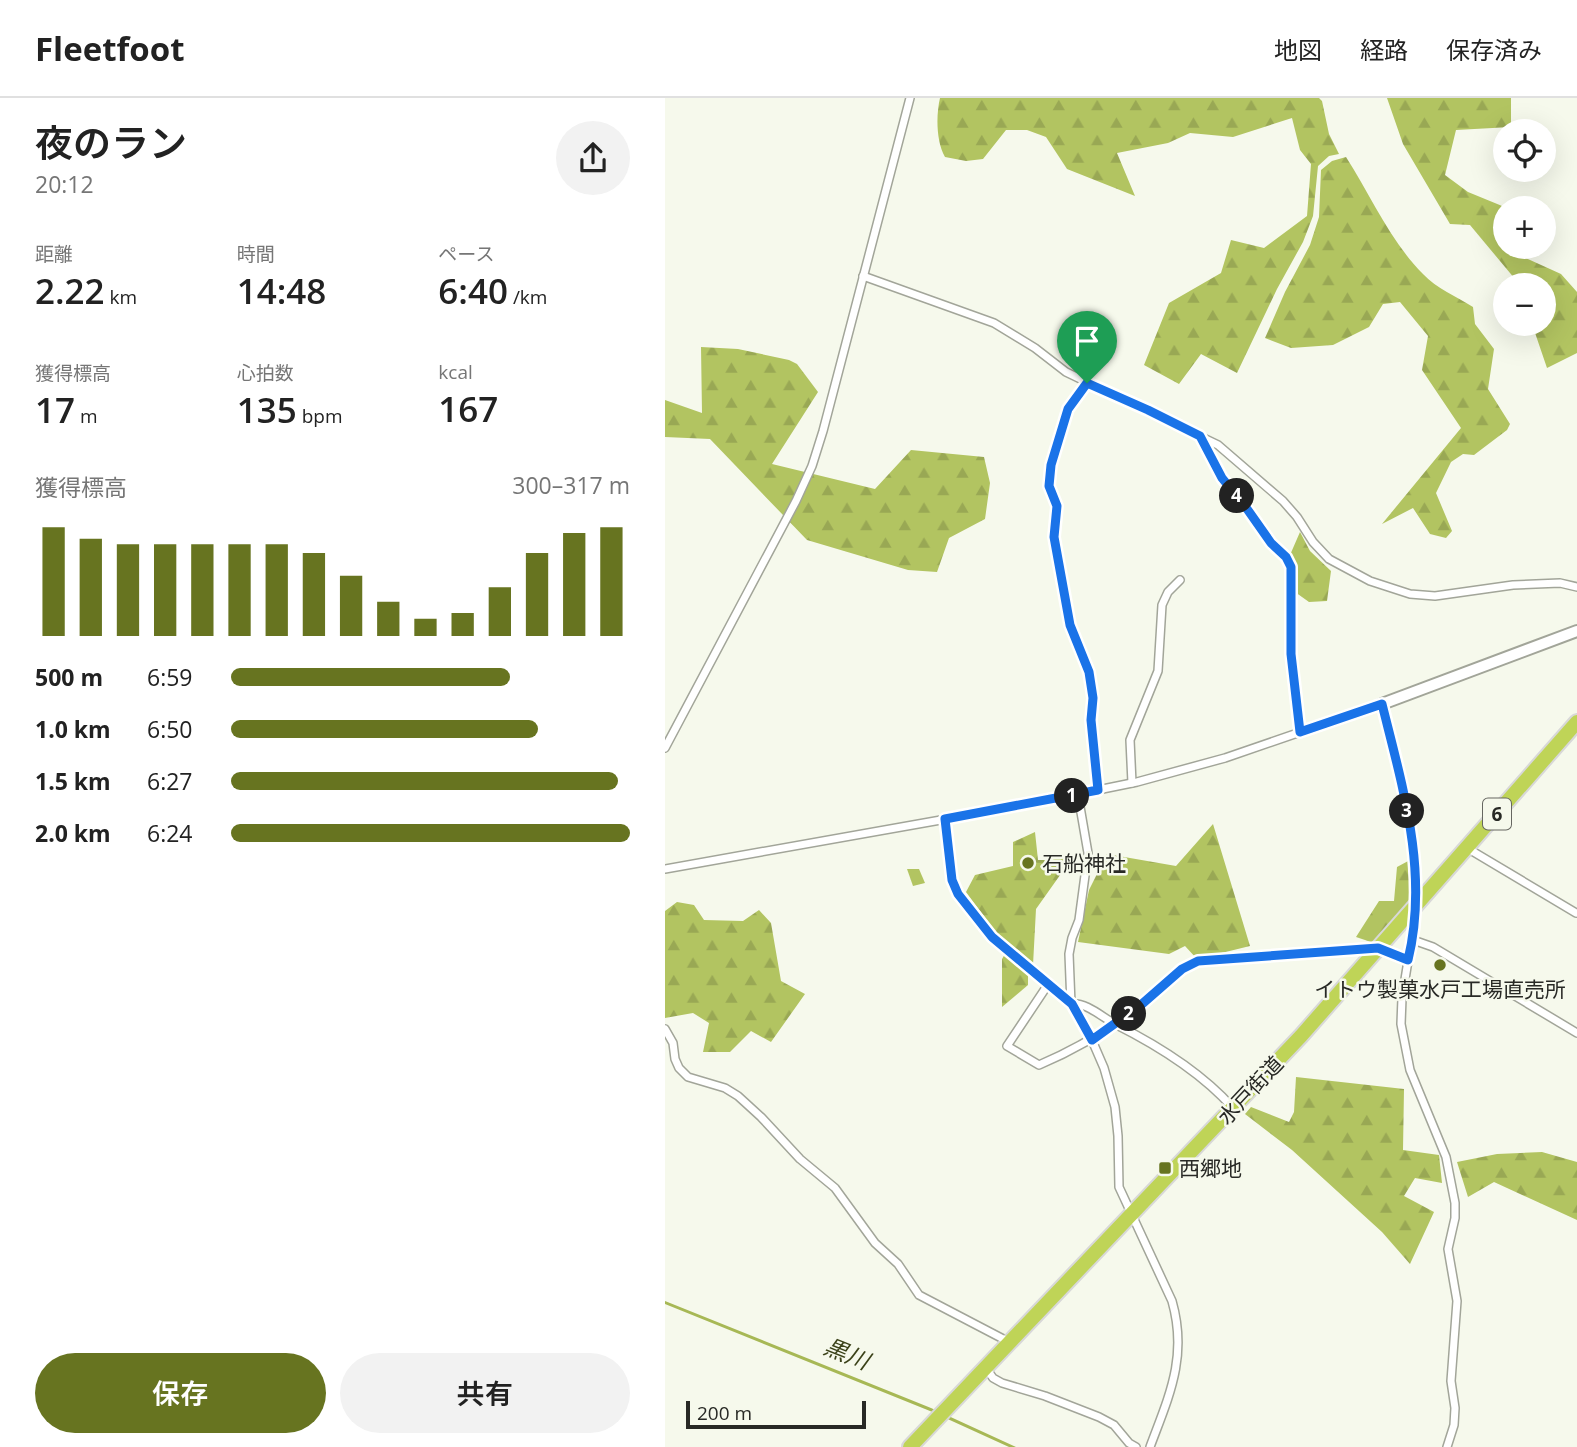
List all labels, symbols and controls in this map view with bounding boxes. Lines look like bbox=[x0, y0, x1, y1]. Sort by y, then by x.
text: Fleetfoot bbox=[35, 26, 184, 71]
text: 地図 bbox=[1274, 33, 1322, 66]
text: 経路 bbox=[1360, 33, 1408, 66]
text: 保存済み bbox=[1446, 33, 1542, 66]
text: 夜のラン bbox=[35, 116, 187, 168]
map controls bbox=[1493, 119, 1556, 336]
button: locate bbox=[1493, 119, 1556, 182]
button: share bbox=[556, 121, 630, 195]
text: 20:12 bbox=[35, 168, 94, 200]
button: + bbox=[1493, 196, 1556, 259]
text: 距離 bbox=[35, 241, 73, 267]
text: 時間 bbox=[237, 241, 275, 267]
text: ペース bbox=[438, 241, 494, 267]
text: 2.22 bbox=[35, 267, 105, 314]
text: 14:48 bbox=[237, 267, 326, 314]
text: 6:40 bbox=[438, 267, 508, 314]
button: − bbox=[1493, 273, 1556, 336]
text: km bbox=[105, 284, 137, 310]
text: /km bbox=[508, 284, 547, 310]
pin bbox=[1057, 311, 1117, 383]
icon: arrive bbox=[1068, 322, 1106, 360]
text: kcal bbox=[438, 359, 473, 385]
text: 獲得標高 bbox=[35, 360, 111, 386]
text: 心拍数 bbox=[237, 360, 294, 386]
text: 167 bbox=[438, 385, 498, 432]
text: 17 bbox=[35, 386, 75, 433]
text: 135 bbox=[237, 386, 297, 433]
text: m bbox=[75, 403, 98, 429]
text: bpm bbox=[297, 403, 342, 429]
text: 300–317 m bbox=[512, 469, 630, 501]
text: 獲得標高 bbox=[35, 471, 127, 503]
pin: 4 bbox=[1219, 478, 1255, 514]
text: 4 bbox=[1231, 482, 1242, 508]
text: 500 m bbox=[35, 661, 103, 693]
text: 6:59 bbox=[147, 661, 193, 693]
text: 1.0 km bbox=[35, 713, 111, 745]
text: 6:50 bbox=[147, 713, 193, 745]
text: 1.5 km bbox=[35, 765, 111, 797]
text: 6:27 bbox=[147, 765, 193, 797]
pin: 1 bbox=[1055, 778, 1089, 814]
text: 1 bbox=[1066, 782, 1077, 808]
pin: 3 bbox=[1389, 794, 1425, 828]
text: 3 bbox=[1401, 797, 1412, 823]
road number: 6 bbox=[1483, 799, 1511, 830]
text: 2.0 km bbox=[35, 817, 111, 849]
text: 6:24 bbox=[147, 817, 193, 849]
place label: 石船神社 bbox=[1042, 849, 1126, 877]
marker: 石船神社 bbox=[1020, 855, 1036, 871]
marker: イトウ製菓水戸工場直売所 bbox=[1432, 957, 1448, 973]
place label: イトウ製菓水戸工場直売所 bbox=[1314, 975, 1566, 1003]
pin: 2 bbox=[1112, 996, 1147, 1032]
text: 2 bbox=[1123, 1000, 1134, 1026]
street label: 水戸街道 bbox=[1211, 1050, 1289, 1130]
place label: 西郷地 bbox=[1179, 1154, 1242, 1182]
marker: 西郷地 bbox=[1157, 1160, 1173, 1176]
water label: 黒川 bbox=[820, 1330, 877, 1378]
button: 保存 bbox=[35, 1353, 326, 1433]
button: 共有 bbox=[340, 1353, 630, 1433]
scale bar bbox=[686, 1398, 866, 1430]
text: 200 m bbox=[697, 1400, 752, 1426]

